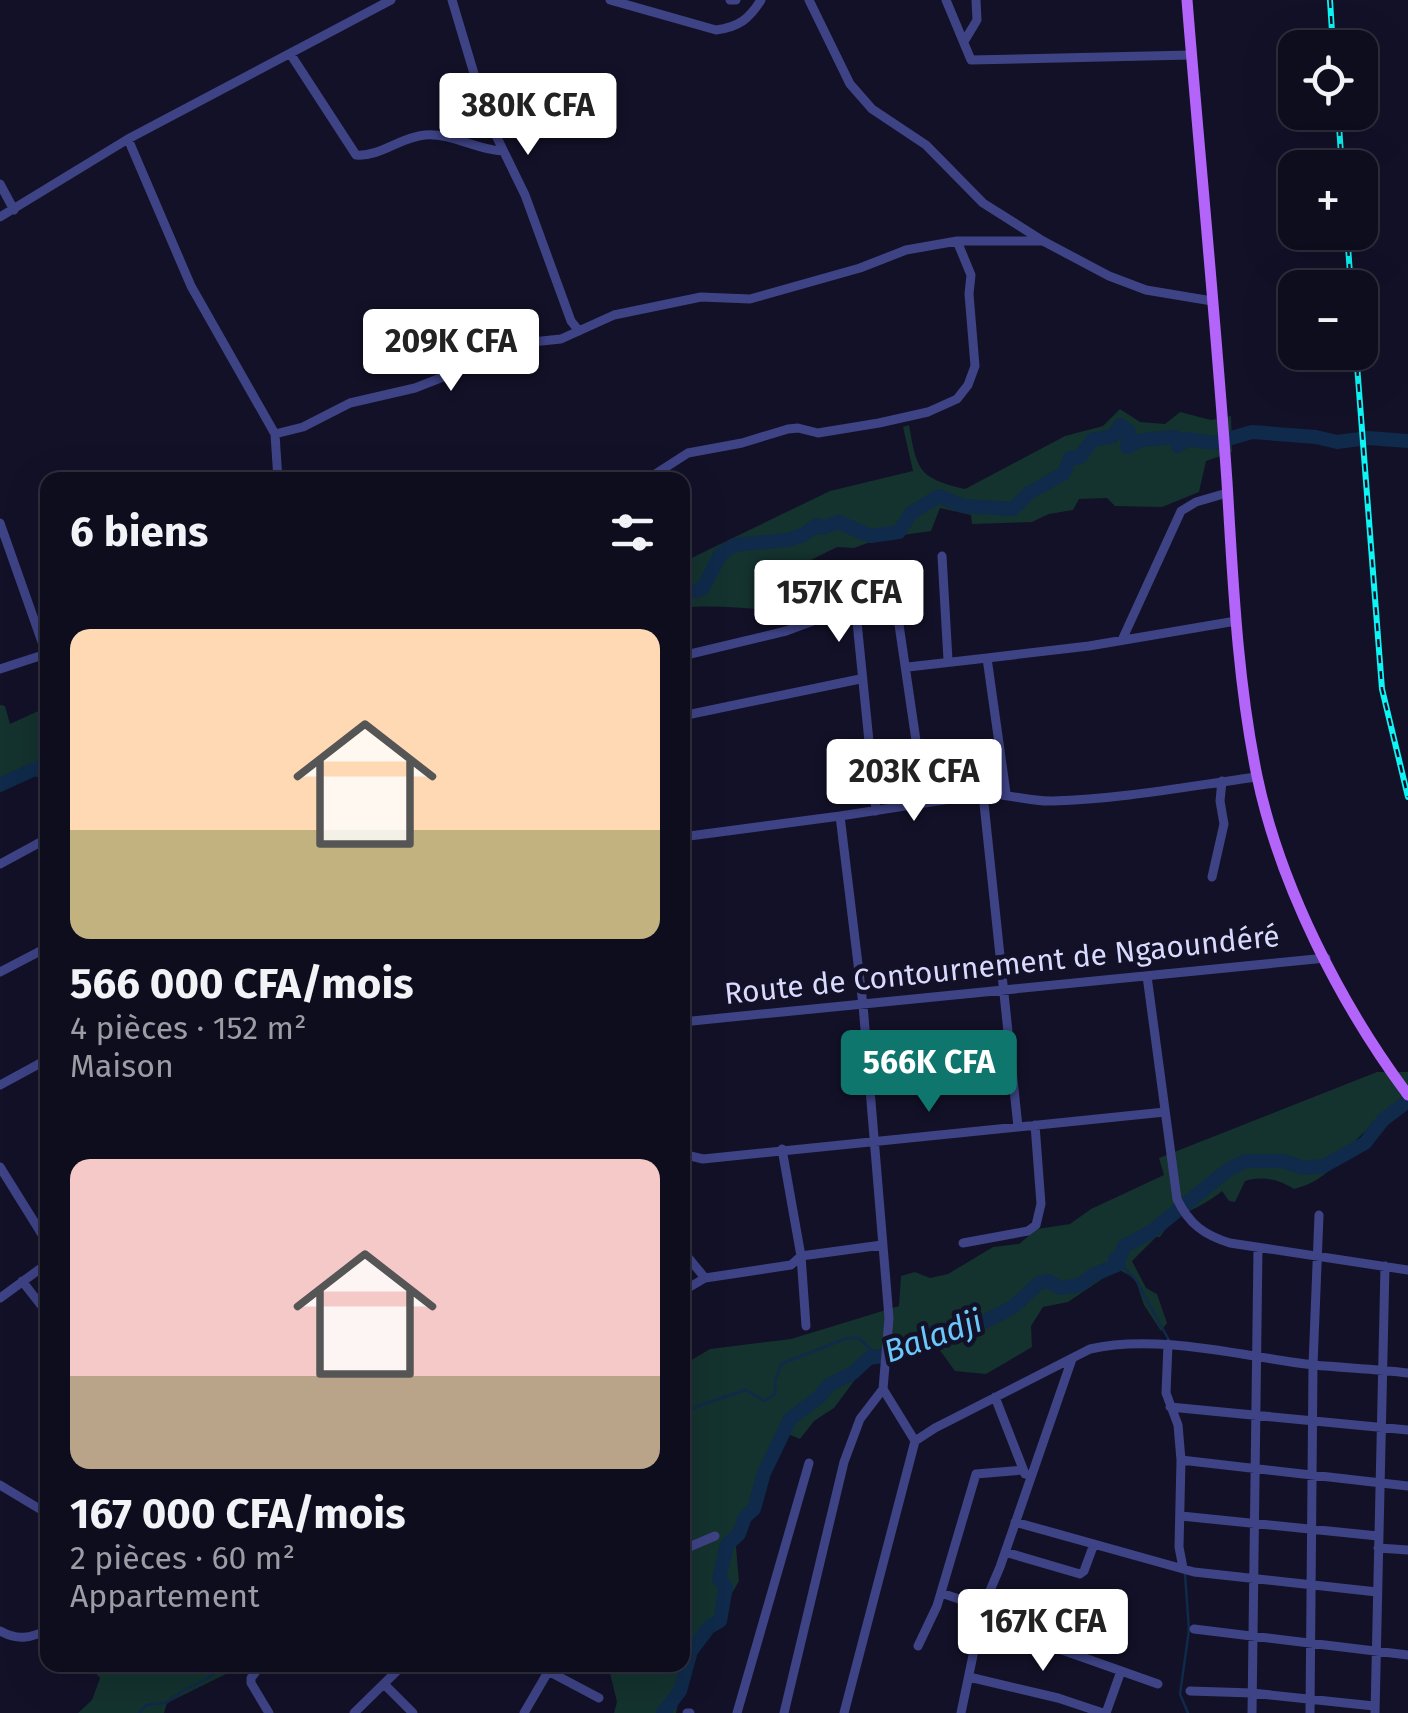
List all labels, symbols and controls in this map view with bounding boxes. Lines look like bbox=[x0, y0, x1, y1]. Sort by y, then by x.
map controls bbox=[1278, 30, 1378, 370]
button: locate bbox=[1278, 30, 1378, 130]
pin: 380K CFA bbox=[425, 73, 631, 158]
text: 380K CFA bbox=[461, 86, 595, 124]
button: + bbox=[1278, 150, 1378, 250]
button: − bbox=[1278, 270, 1378, 370]
pin: 209K CFA bbox=[348, 309, 554, 394]
text: 209K CFA bbox=[385, 322, 517, 360]
icon: filters bbox=[605, 505, 660, 560]
text: 6 biens bbox=[70, 507, 208, 557]
pin: 157K CFA bbox=[736, 560, 942, 645]
text: 157K CFA bbox=[776, 573, 902, 611]
icon: home bbox=[275, 694, 455, 874]
pin: 203K CFA bbox=[811, 739, 1017, 824]
text: 203K CFA bbox=[849, 752, 979, 790]
street label: Route de Contournement de Ngaoundéré bbox=[723, 918, 1281, 1012]
text: 566 000 CFA/mois bbox=[70, 959, 414, 1009]
text: 4 pièces · 152 m² bbox=[70, 1009, 307, 1047]
pin: 566K CFA bbox=[826, 1030, 1032, 1115]
text: 566K CFA bbox=[863, 1043, 995, 1081]
text: Maison bbox=[70, 1047, 174, 1085]
icon: home bbox=[275, 1224, 455, 1404]
water label: Baladji bbox=[879, 1302, 987, 1370]
text: 167 000 CFA/mois bbox=[70, 1489, 405, 1539]
text: 2 pièces · 60 m² bbox=[70, 1539, 295, 1577]
text: Appartement bbox=[70, 1577, 259, 1615]
pin: 167K CFA bbox=[940, 1589, 1146, 1674]
text: 167K CFA bbox=[980, 1602, 1106, 1640]

